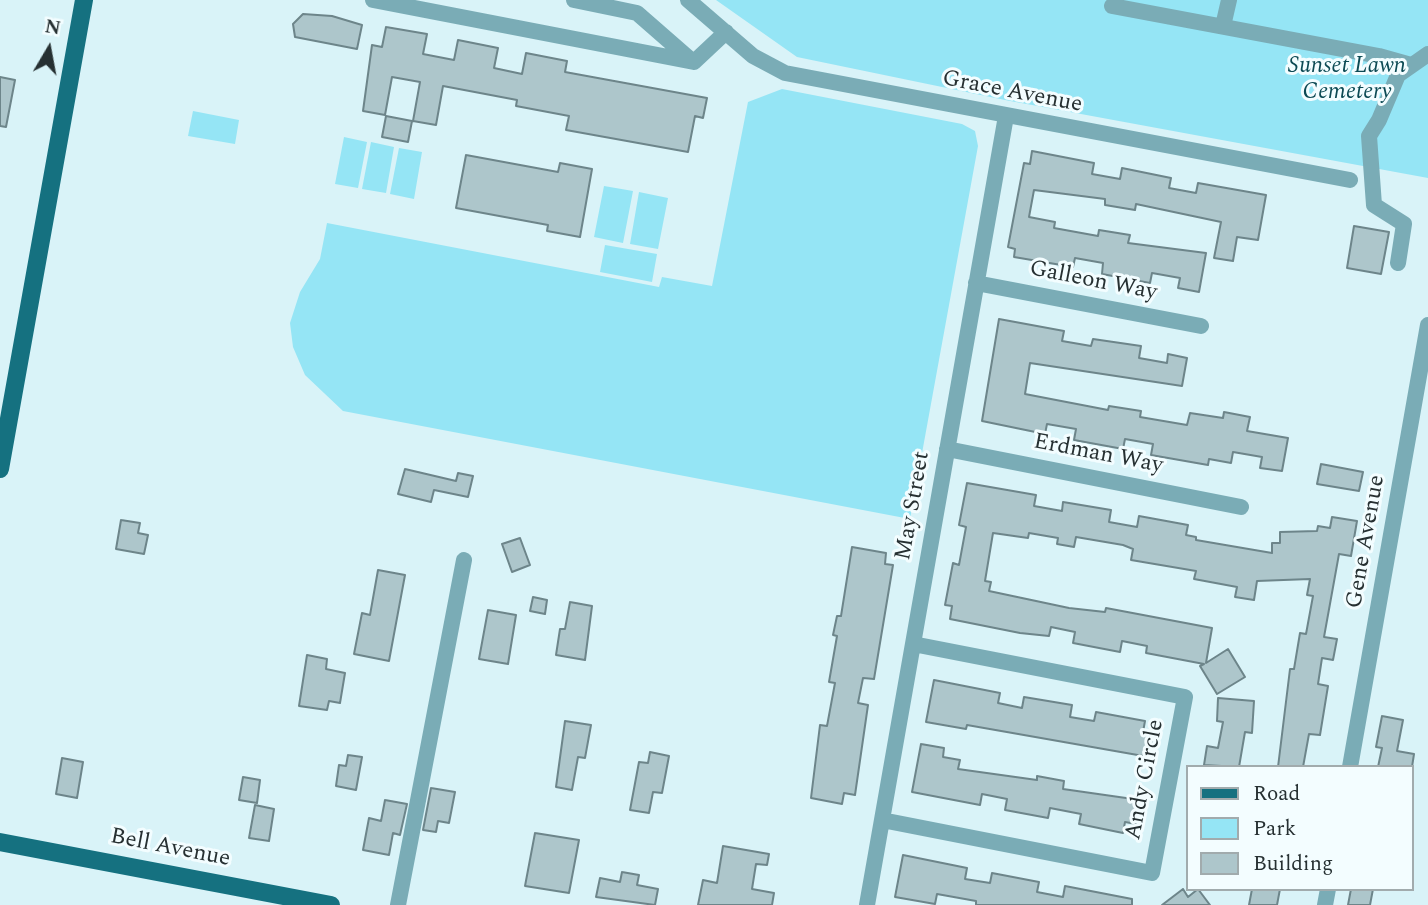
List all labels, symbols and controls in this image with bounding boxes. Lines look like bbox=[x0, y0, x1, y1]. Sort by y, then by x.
text: N bbox=[43, 12, 63, 43]
north arrow bbox=[14, 14, 84, 84]
park label: Sunset Lawn Cemetery bbox=[1288, 53, 1406, 107]
street label: Grace Avenue bbox=[940, 66, 1084, 120]
street label: Galleon Way bbox=[1027, 256, 1159, 308]
street label: Erdman Way bbox=[1031, 429, 1165, 481]
street label: May Street bbox=[891, 449, 937, 563]
street label: Gene Avenue bbox=[1342, 473, 1392, 611]
street label: Andy Circle bbox=[1121, 717, 1171, 843]
legend bbox=[1186, 765, 1414, 891]
text: Road bbox=[1253, 778, 1300, 810]
text: Park bbox=[1253, 813, 1296, 845]
street label: Bell Avenue bbox=[108, 824, 232, 874]
text: Building bbox=[1253, 848, 1333, 880]

